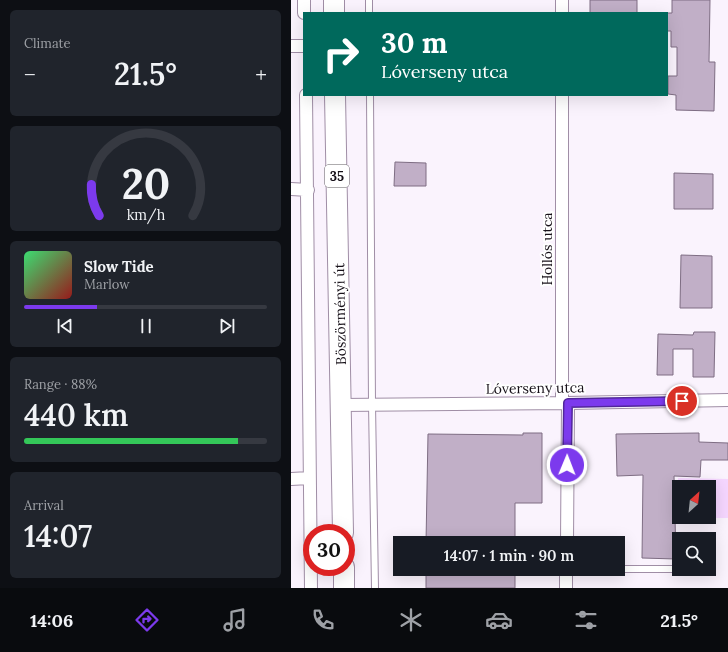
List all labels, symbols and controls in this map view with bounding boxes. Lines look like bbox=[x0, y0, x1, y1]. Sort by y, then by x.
text: 30 m bbox=[381, 25, 448, 61]
icon: right bbox=[315, 28, 367, 80]
text: Climate bbox=[24, 35, 71, 52]
text: 21.5° bbox=[114, 55, 177, 93]
text: − bbox=[24, 60, 36, 88]
text: + bbox=[255, 60, 267, 88]
text: Lóverseny utca bbox=[381, 60, 508, 83]
text: 20 bbox=[121, 157, 170, 210]
road number: 35 bbox=[325, 165, 349, 187]
text: km/h bbox=[126, 206, 165, 225]
street label: Hollós utca bbox=[538, 212, 556, 286]
text: Slow Tide bbox=[84, 257, 154, 276]
street label: Böszörményi út bbox=[330, 262, 350, 365]
text: Marlow bbox=[84, 276, 130, 293]
icon: previous bbox=[54, 315, 76, 337]
icon: pause bbox=[135, 315, 157, 337]
icon: next bbox=[216, 315, 238, 337]
text: Range · 88% bbox=[24, 376, 97, 393]
street label: Lóverseny utca bbox=[485, 378, 585, 398]
pin bbox=[665, 384, 699, 418]
icon: arrive bbox=[671, 390, 693, 412]
text: 440 km bbox=[24, 396, 128, 434]
position arrow bbox=[546, 444, 588, 486]
north arrow bbox=[672, 480, 716, 524]
map controls bbox=[672, 480, 716, 576]
text: Arrival bbox=[24, 497, 64, 514]
text: 14:07 bbox=[24, 517, 92, 555]
speed limit sign: 30 bbox=[303, 524, 355, 576]
button: search bbox=[672, 532, 716, 576]
text: 14:07 · 1 min · 90 m bbox=[444, 546, 574, 565]
icon: directions bbox=[133, 606, 161, 634]
icon: music bbox=[221, 606, 249, 634]
icon: phone bbox=[309, 606, 337, 634]
icon: climate bbox=[397, 606, 425, 634]
icon: car bbox=[485, 606, 513, 634]
icon: filters bbox=[572, 606, 600, 634]
text: 14:06 bbox=[30, 609, 73, 632]
text: 21.5° bbox=[660, 609, 698, 632]

